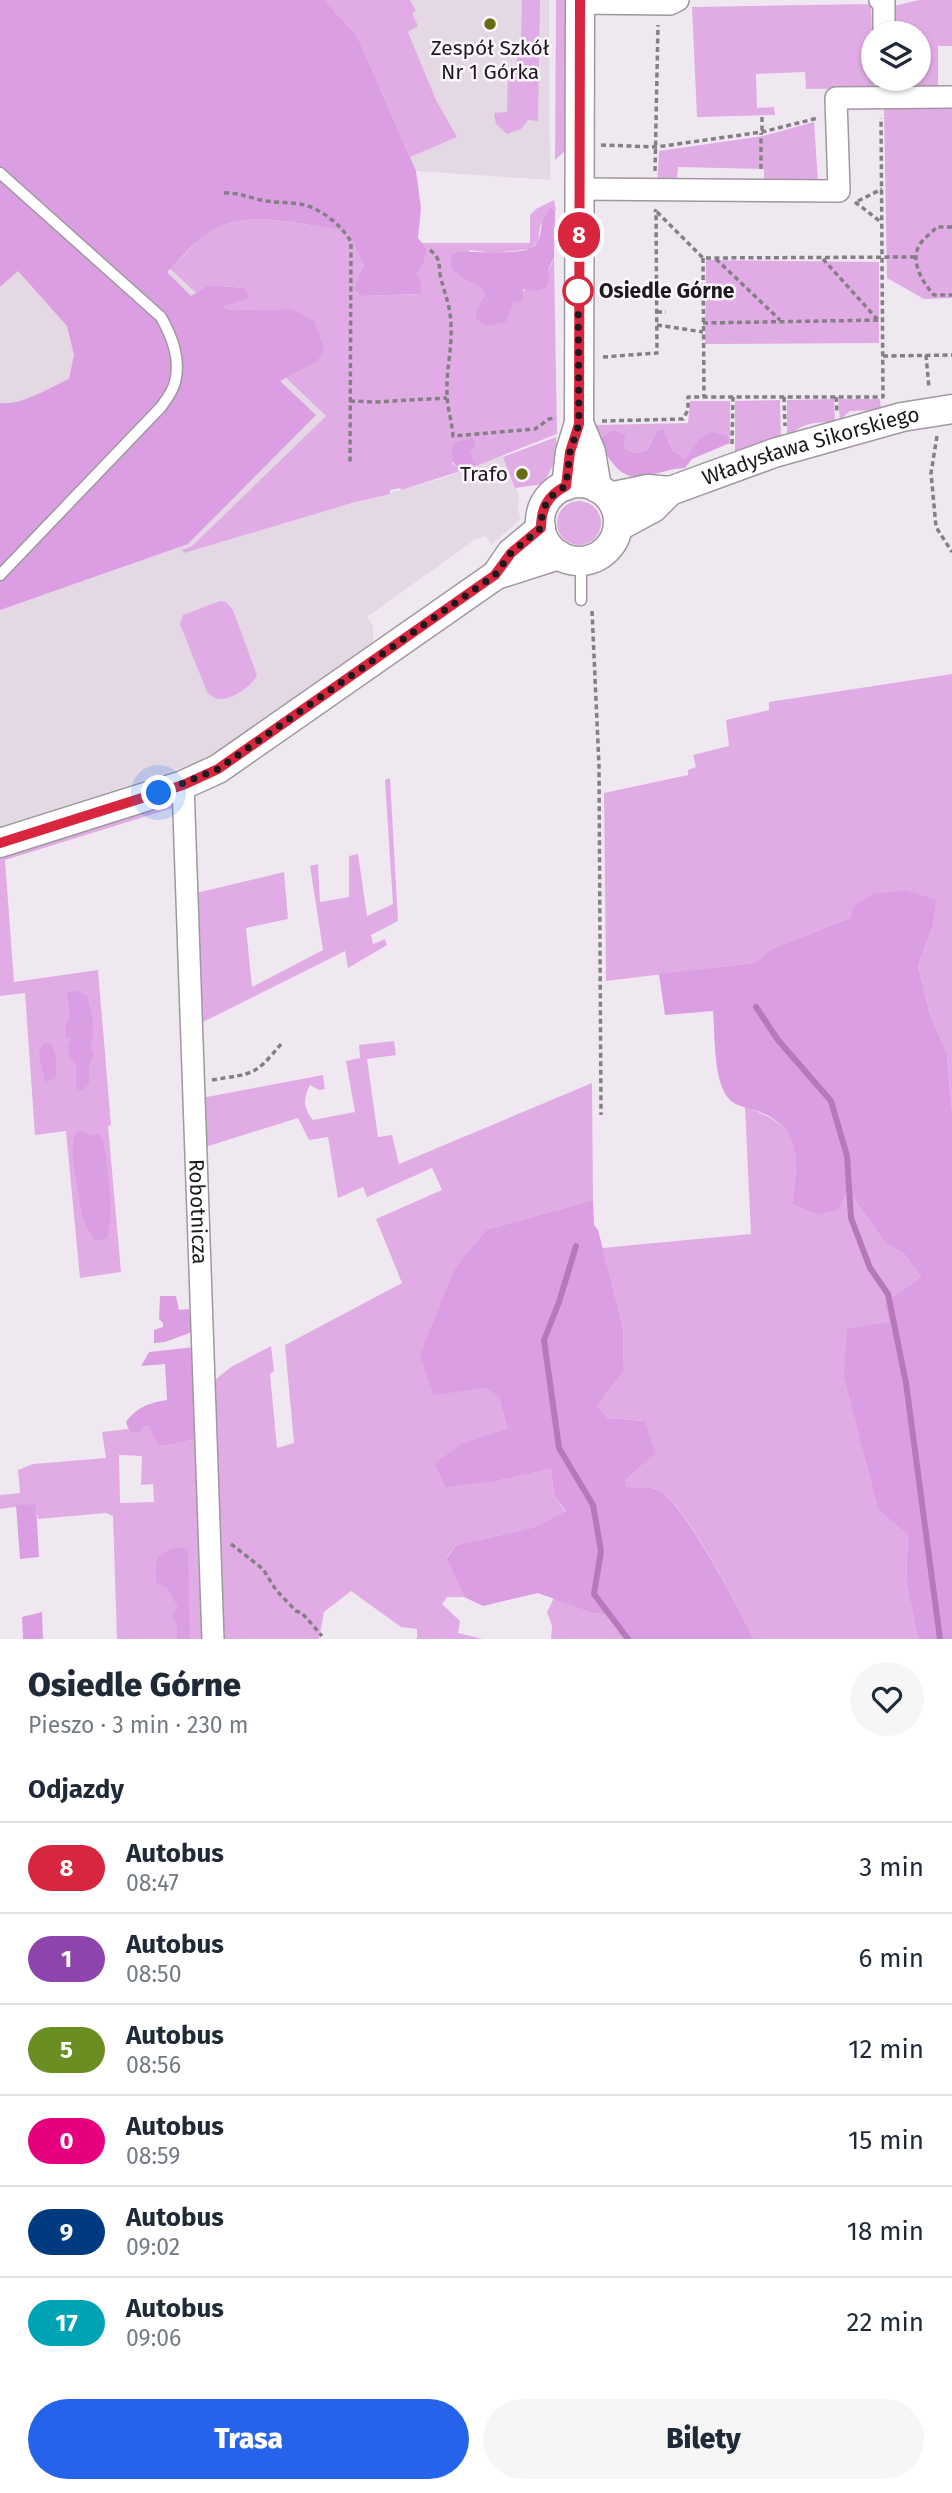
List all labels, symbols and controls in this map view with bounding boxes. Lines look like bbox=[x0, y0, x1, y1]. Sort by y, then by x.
marker: Zespół Szkół Nr 1 Górka bbox=[482, 16, 498, 32]
map controls bbox=[861, 21, 931, 91]
button: layers bbox=[861, 21, 931, 91]
place label: Zespół Szkół Nr 1 Górka bbox=[431, 35, 550, 85]
line badge: 8 bbox=[556, 212, 602, 258]
text: 8 bbox=[572, 221, 586, 249]
marker: Osiedle Górne bbox=[563, 276, 593, 306]
place label: Osiedle Górne bbox=[599, 278, 735, 304]
street label: Władysława Sikorskiego bbox=[699, 401, 921, 491]
place label: Trafo bbox=[460, 461, 508, 487]
marker: Trafo bbox=[514, 466, 530, 482]
your location bbox=[141, 775, 176, 810]
street label: Robotnicza bbox=[183, 1159, 213, 1265]
button: heart bbox=[850, 1662, 924, 1736]
text: Osiedle Górne bbox=[28, 1665, 241, 1705]
text: Pieszo · 3 min · 230 m bbox=[28, 1711, 249, 1739]
text: Odjazdy bbox=[28, 1774, 124, 1805]
text: Autobus bbox=[126, 1838, 224, 1869]
text: 3 min bbox=[859, 1852, 924, 1883]
text: 8 bbox=[60, 1854, 73, 1882]
text: 08:47 bbox=[126, 1869, 179, 1897]
text: Autobus bbox=[126, 1929, 224, 1960]
text: 6 min bbox=[858, 1943, 924, 1974]
text: 1 bbox=[61, 1945, 72, 1973]
text: 08:50 bbox=[126, 1960, 181, 1988]
text: Autobus bbox=[126, 2020, 224, 2051]
text: 12 min bbox=[848, 2034, 924, 2065]
text: 5 bbox=[60, 2036, 73, 2064]
text: 08:56 bbox=[126, 2051, 181, 2079]
text: Autobus bbox=[126, 2111, 224, 2142]
text: 15 min bbox=[848, 2125, 924, 2156]
text: 0 bbox=[59, 2127, 74, 2155]
text: 08:59 bbox=[126, 2142, 180, 2170]
text: Autobus bbox=[126, 2202, 224, 2233]
text: 18 min bbox=[847, 2216, 924, 2247]
text: 9 bbox=[60, 2218, 73, 2246]
text: 09:02 bbox=[126, 2233, 180, 2261]
text: Autobus bbox=[126, 2293, 224, 2324]
text: 22 min bbox=[847, 2307, 924, 2338]
text: 17 bbox=[55, 2309, 78, 2337]
text: 09:06 bbox=[126, 2324, 181, 2352]
button: Trasa bbox=[28, 2399, 469, 2479]
button: Bilety bbox=[483, 2399, 924, 2479]

